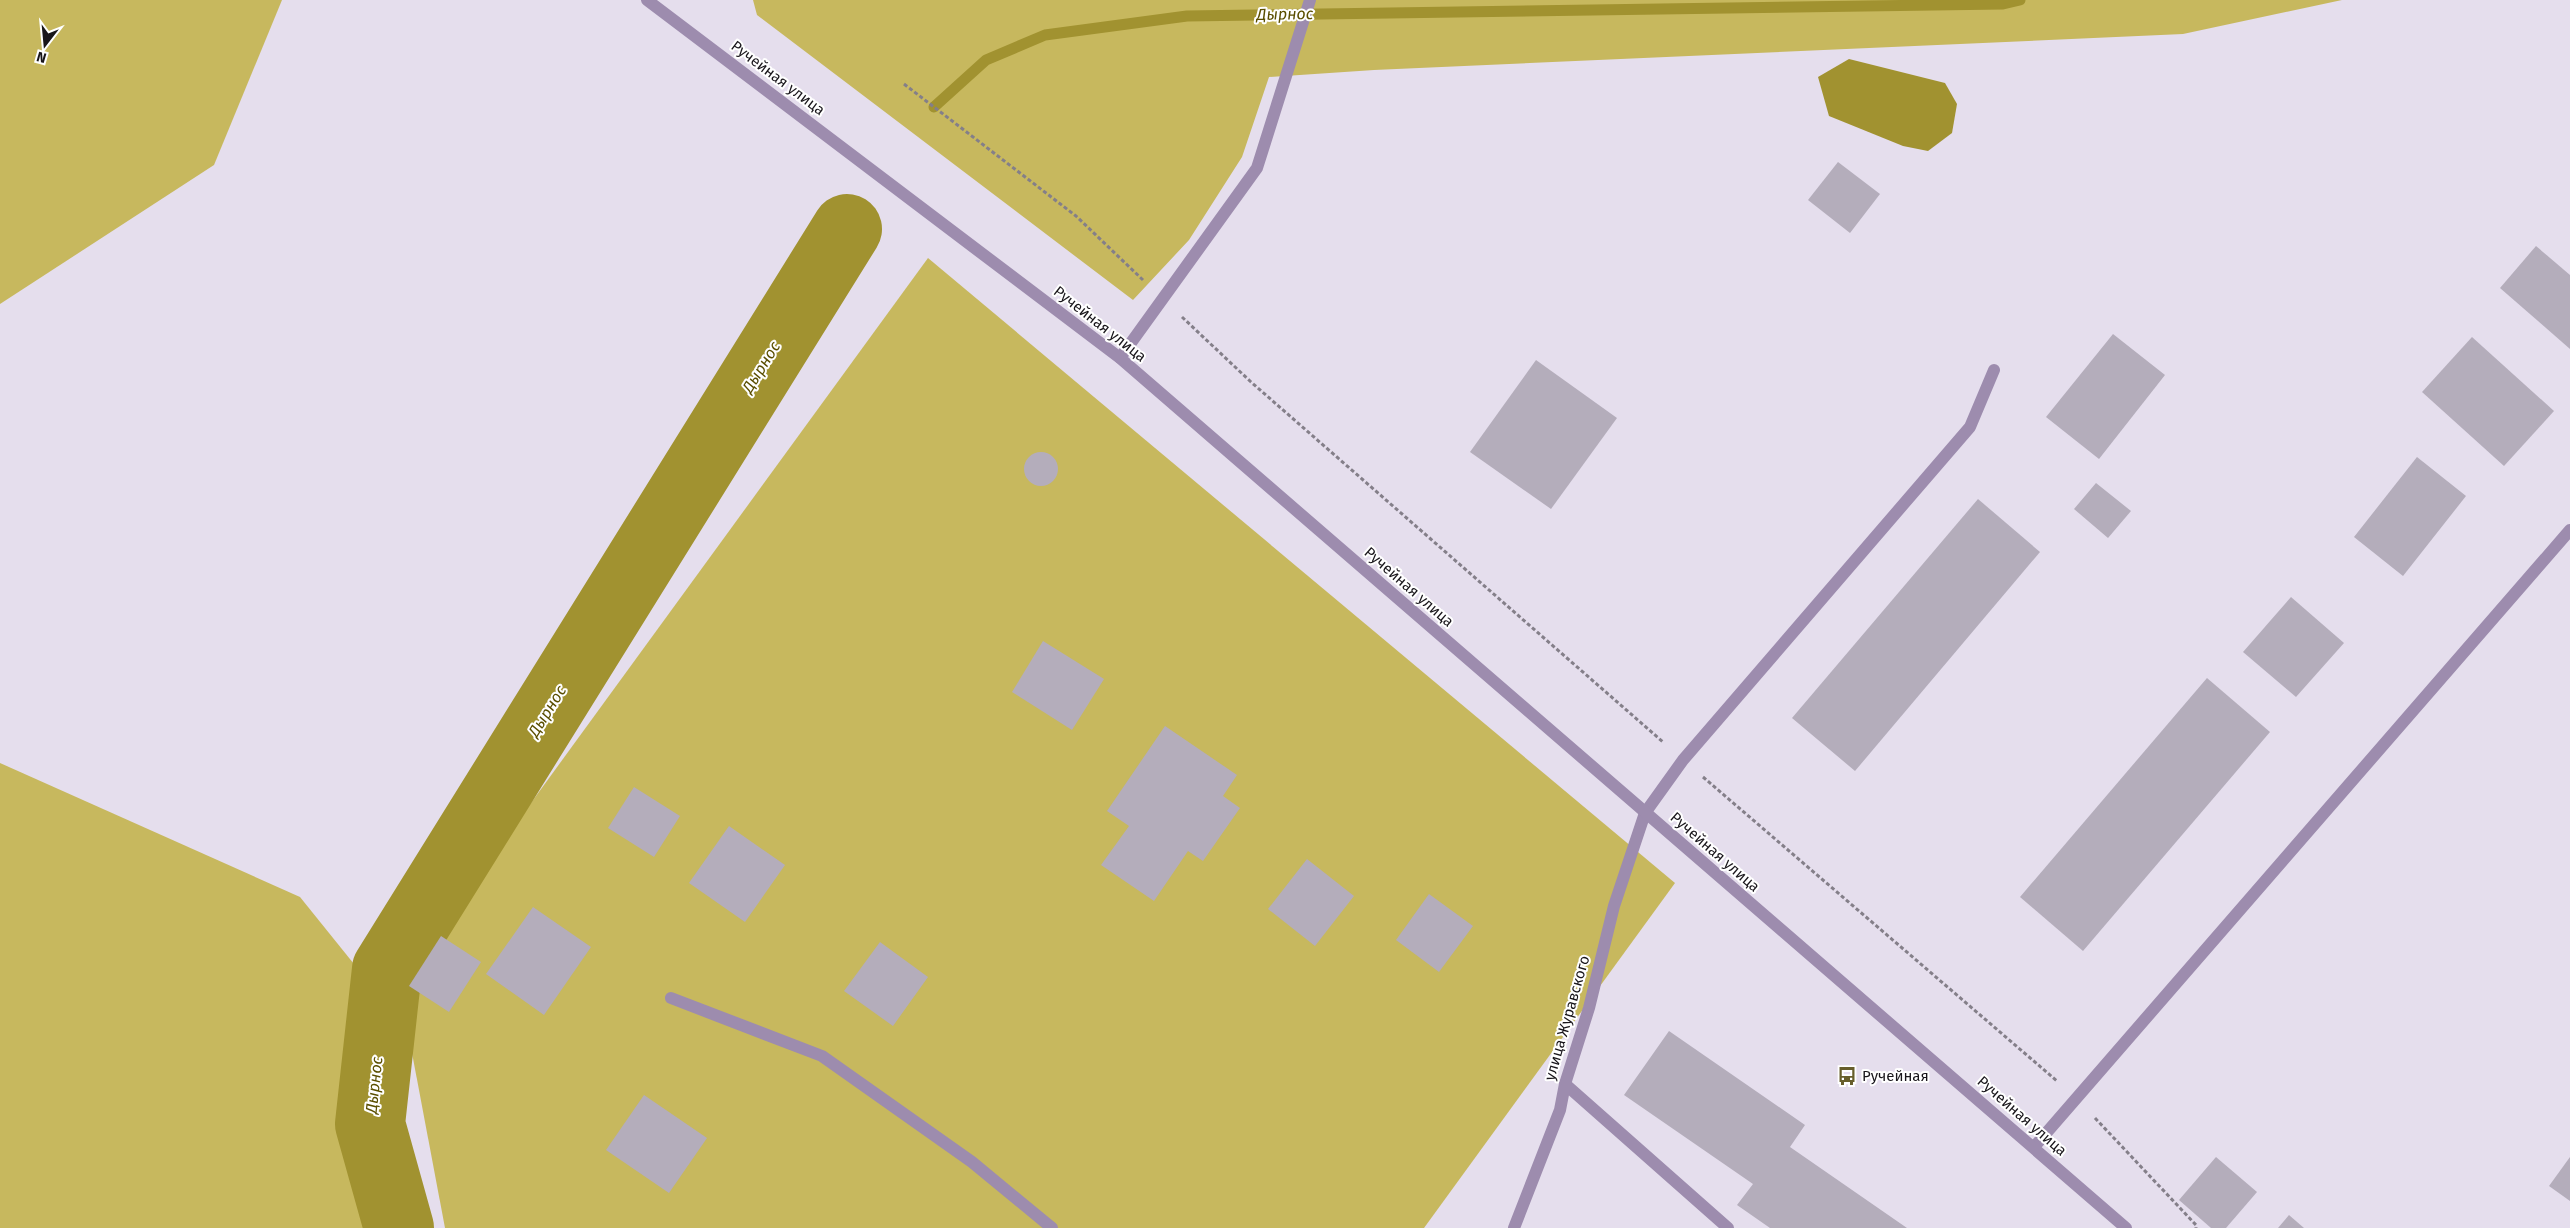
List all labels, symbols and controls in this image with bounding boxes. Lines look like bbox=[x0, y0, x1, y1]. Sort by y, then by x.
water label: Дырнос bbox=[1254, 4, 1314, 24]
north arrow bbox=[20, 20, 70, 70]
street label: Ручейная улица bbox=[728, 37, 828, 119]
text: N bbox=[35, 48, 48, 66]
street label: Ручейная улица bbox=[1050, 282, 1150, 366]
water label: Дырнос bbox=[737, 338, 784, 398]
street label: Ручейная улица bbox=[1361, 543, 1457, 631]
water label: Дырнос bbox=[523, 682, 570, 742]
street label: Ручейная улица bbox=[1667, 808, 1763, 896]
street label: улица Журавского bbox=[1541, 953, 1593, 1083]
water label: Дырнос bbox=[361, 1055, 386, 1116]
bus stop icon: Ручейная bbox=[1836, 1065, 1858, 1087]
place label: Ручейная bbox=[1862, 1067, 1929, 1085]
street label: Ручейная улица bbox=[1974, 1072, 2070, 1160]

